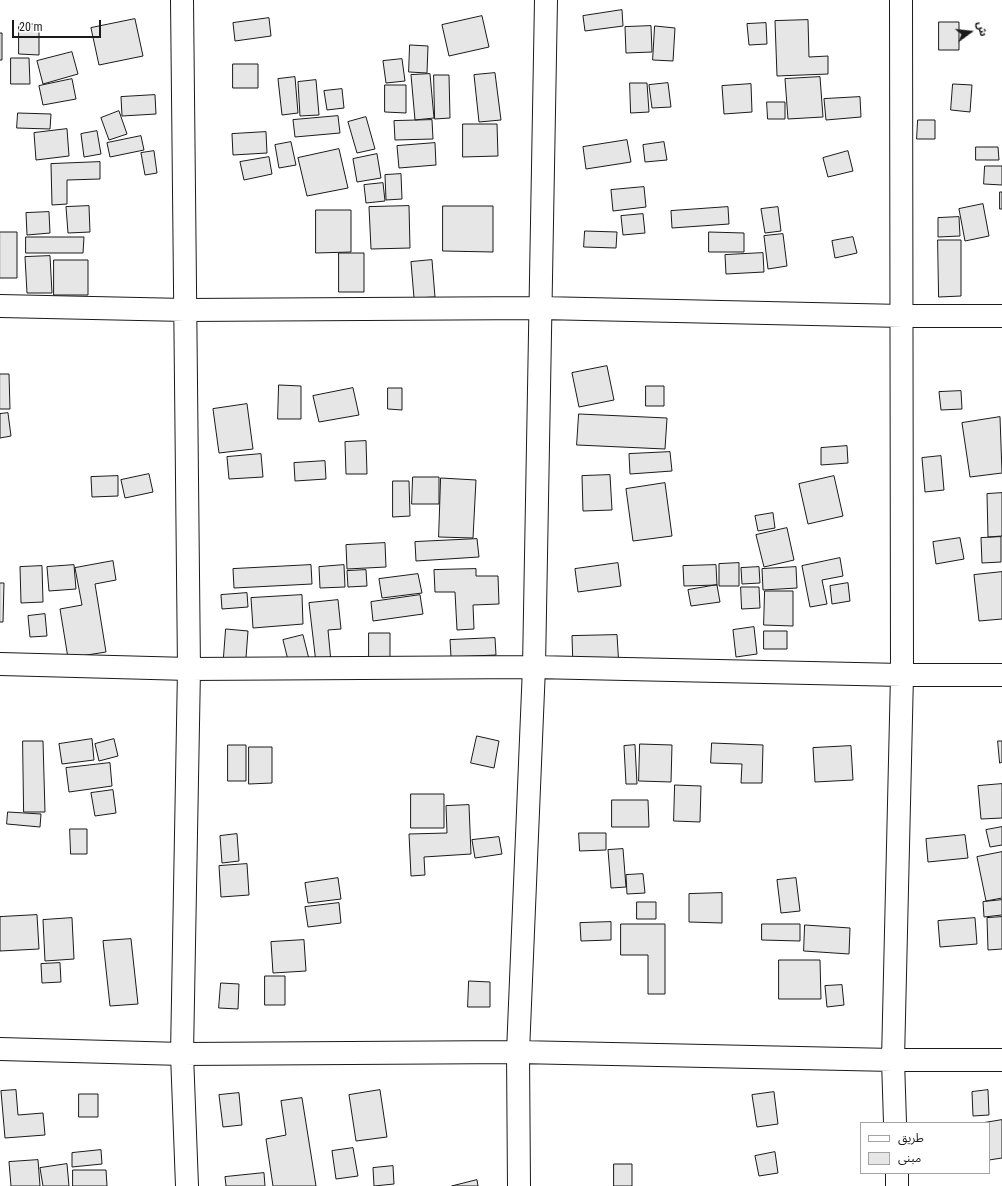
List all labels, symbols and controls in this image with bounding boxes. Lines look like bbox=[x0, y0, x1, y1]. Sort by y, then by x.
scale bar bbox=[14, 12, 103, 38]
north arrow bbox=[950, 12, 990, 52]
text: 20 m bbox=[19, 20, 43, 34]
text: ش bbox=[974, 20, 990, 38]
legend bbox=[860, 1122, 990, 1174]
text: طريق bbox=[898, 1131, 924, 1145]
text: مبنى bbox=[898, 1151, 921, 1165]

